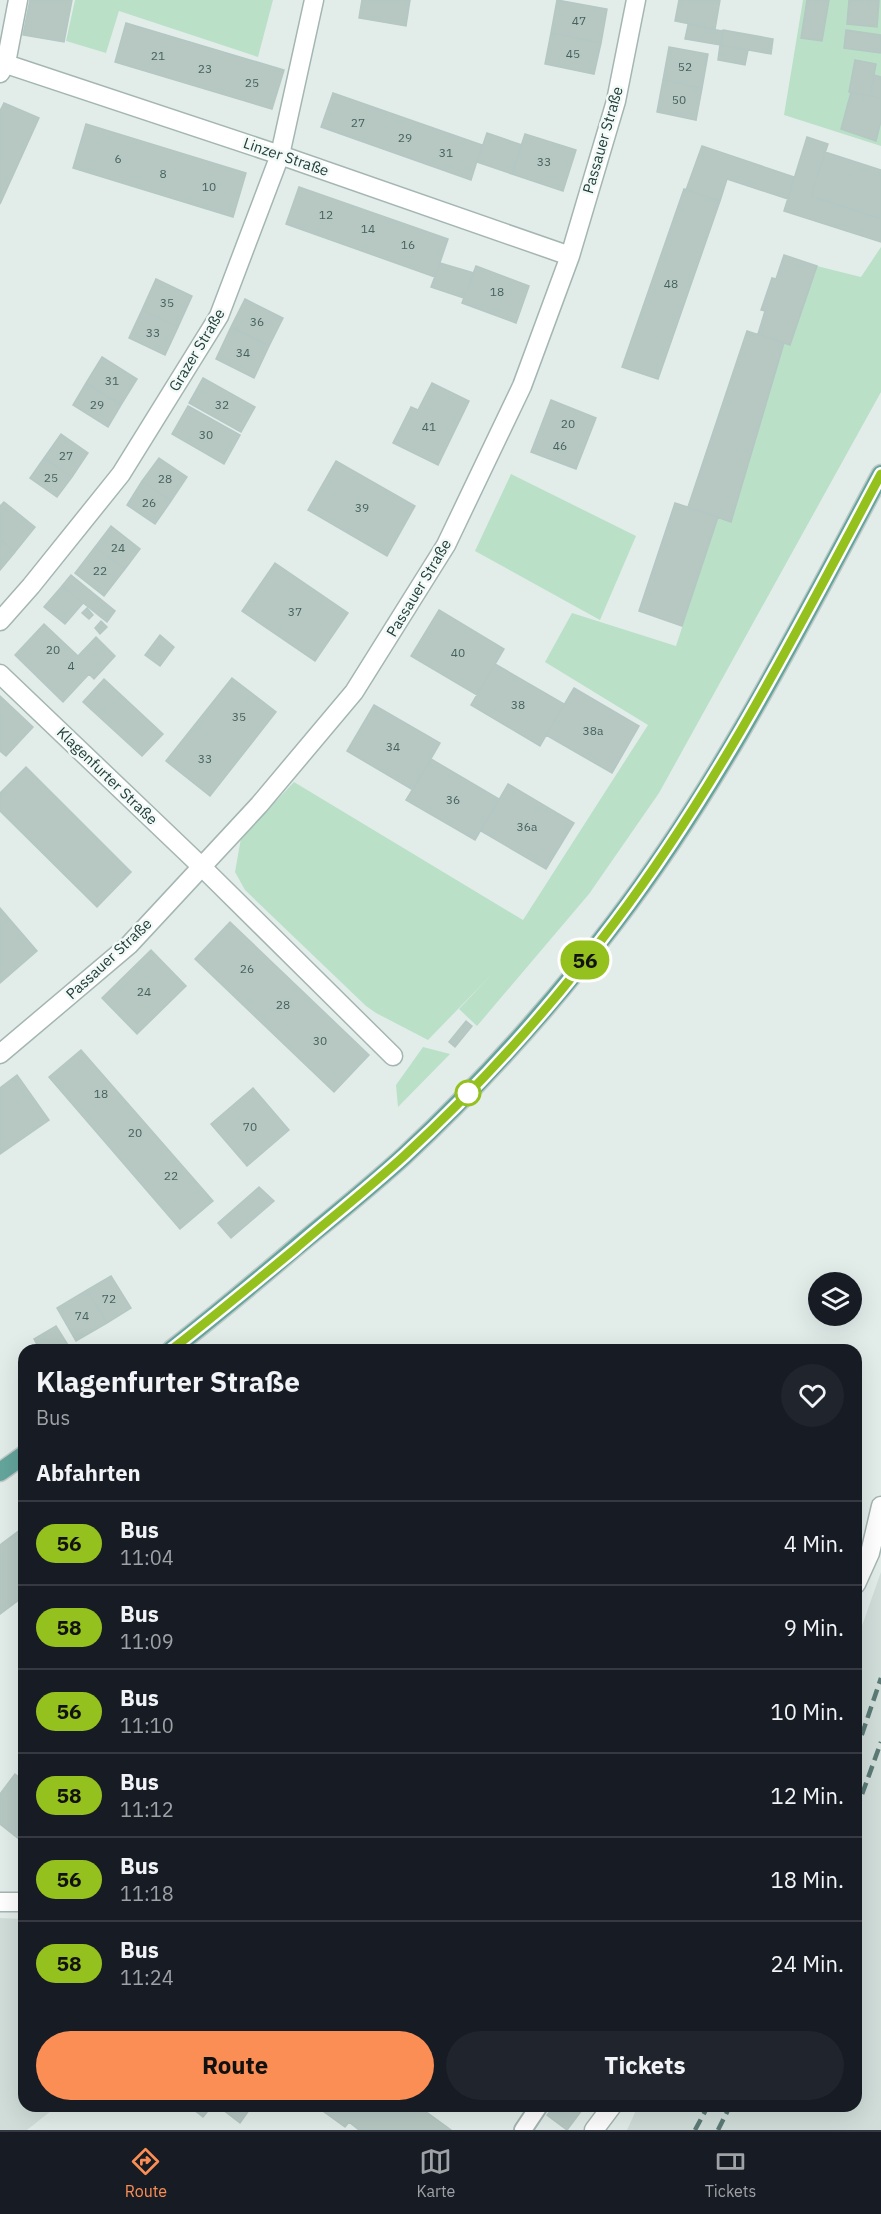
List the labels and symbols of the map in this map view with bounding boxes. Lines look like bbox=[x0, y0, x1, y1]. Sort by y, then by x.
house number: 47 bbox=[572, 13, 586, 28]
house number: 45 bbox=[566, 46, 580, 61]
house number: 21 bbox=[151, 48, 165, 63]
house number: 52 bbox=[678, 59, 692, 74]
house number: 23 bbox=[198, 61, 212, 76]
house number: 25 bbox=[245, 75, 259, 90]
street label: Passauer Straße bbox=[578, 84, 627, 196]
house number: 50 bbox=[672, 92, 686, 107]
house number: 27 bbox=[351, 115, 365, 130]
house number: 29 bbox=[398, 130, 412, 145]
street label: Linzer Straße bbox=[241, 133, 331, 180]
house number: 31 bbox=[439, 145, 453, 160]
house number: 6 bbox=[114, 151, 122, 166]
house number: 33 bbox=[537, 154, 551, 169]
house number: 8 bbox=[159, 166, 167, 181]
house number: 10 bbox=[202, 179, 216, 194]
house number: 12 bbox=[319, 207, 333, 222]
house number: 14 bbox=[361, 221, 375, 236]
house number: 16 bbox=[401, 237, 415, 252]
house number: 48 bbox=[664, 276, 678, 291]
house number: 18 bbox=[490, 284, 504, 299]
house number: 35 bbox=[160, 295, 174, 310]
street label: Grazer Straße bbox=[164, 305, 229, 395]
house number: 36 bbox=[250, 314, 264, 329]
house number: 33 bbox=[146, 325, 160, 340]
house number: 34 bbox=[236, 345, 250, 360]
house number: 31 bbox=[105, 373, 119, 388]
house number: 29 bbox=[90, 397, 104, 412]
house number: 32 bbox=[215, 397, 229, 412]
house number: 20 bbox=[561, 416, 575, 431]
house number: 41 bbox=[422, 419, 436, 434]
house number: 30 bbox=[199, 427, 213, 442]
house number: 46 bbox=[553, 438, 567, 453]
house number: 27 bbox=[59, 448, 73, 463]
house number: 25 bbox=[44, 470, 58, 485]
house number: 28 bbox=[158, 471, 172, 486]
house number: 26 bbox=[142, 495, 156, 510]
house number: 39 bbox=[355, 500, 369, 515]
street label: Passauer Straße bbox=[382, 535, 455, 640]
house number: 24 bbox=[111, 540, 125, 555]
house number: 22 bbox=[93, 563, 107, 578]
house number: 37 bbox=[288, 604, 302, 619]
house number: 20 bbox=[46, 642, 60, 657]
house number: 40 bbox=[451, 645, 465, 660]
house number: 4 bbox=[67, 658, 75, 673]
house number: 38 bbox=[511, 697, 525, 712]
house number: 35 bbox=[232, 709, 246, 724]
street label: Klagenfurter Straße bbox=[53, 723, 162, 829]
house number: 38a bbox=[583, 723, 604, 738]
house number: 34 bbox=[386, 739, 400, 754]
house number: 33 bbox=[198, 751, 212, 766]
house number: 36 bbox=[446, 792, 460, 807]
house number: 36a bbox=[517, 819, 538, 834]
street label: Passauer Straße bbox=[62, 914, 156, 1003]
line badge: 56 bbox=[558, 940, 612, 980]
house number: 26 bbox=[240, 961, 254, 976]
house number: 24 bbox=[137, 984, 151, 999]
house number: 28 bbox=[276, 997, 290, 1012]
house number: 30 bbox=[313, 1033, 327, 1048]
unlabelled marker bbox=[455, 1080, 481, 1106]
house number: 18 bbox=[94, 1086, 108, 1101]
house number: 70 bbox=[243, 1119, 257, 1134]
house number: 20 bbox=[128, 1125, 142, 1140]
house number: 22 bbox=[164, 1168, 178, 1183]
house number: 72 bbox=[102, 1291, 116, 1306]
house number: 74 bbox=[75, 1308, 89, 1323]

